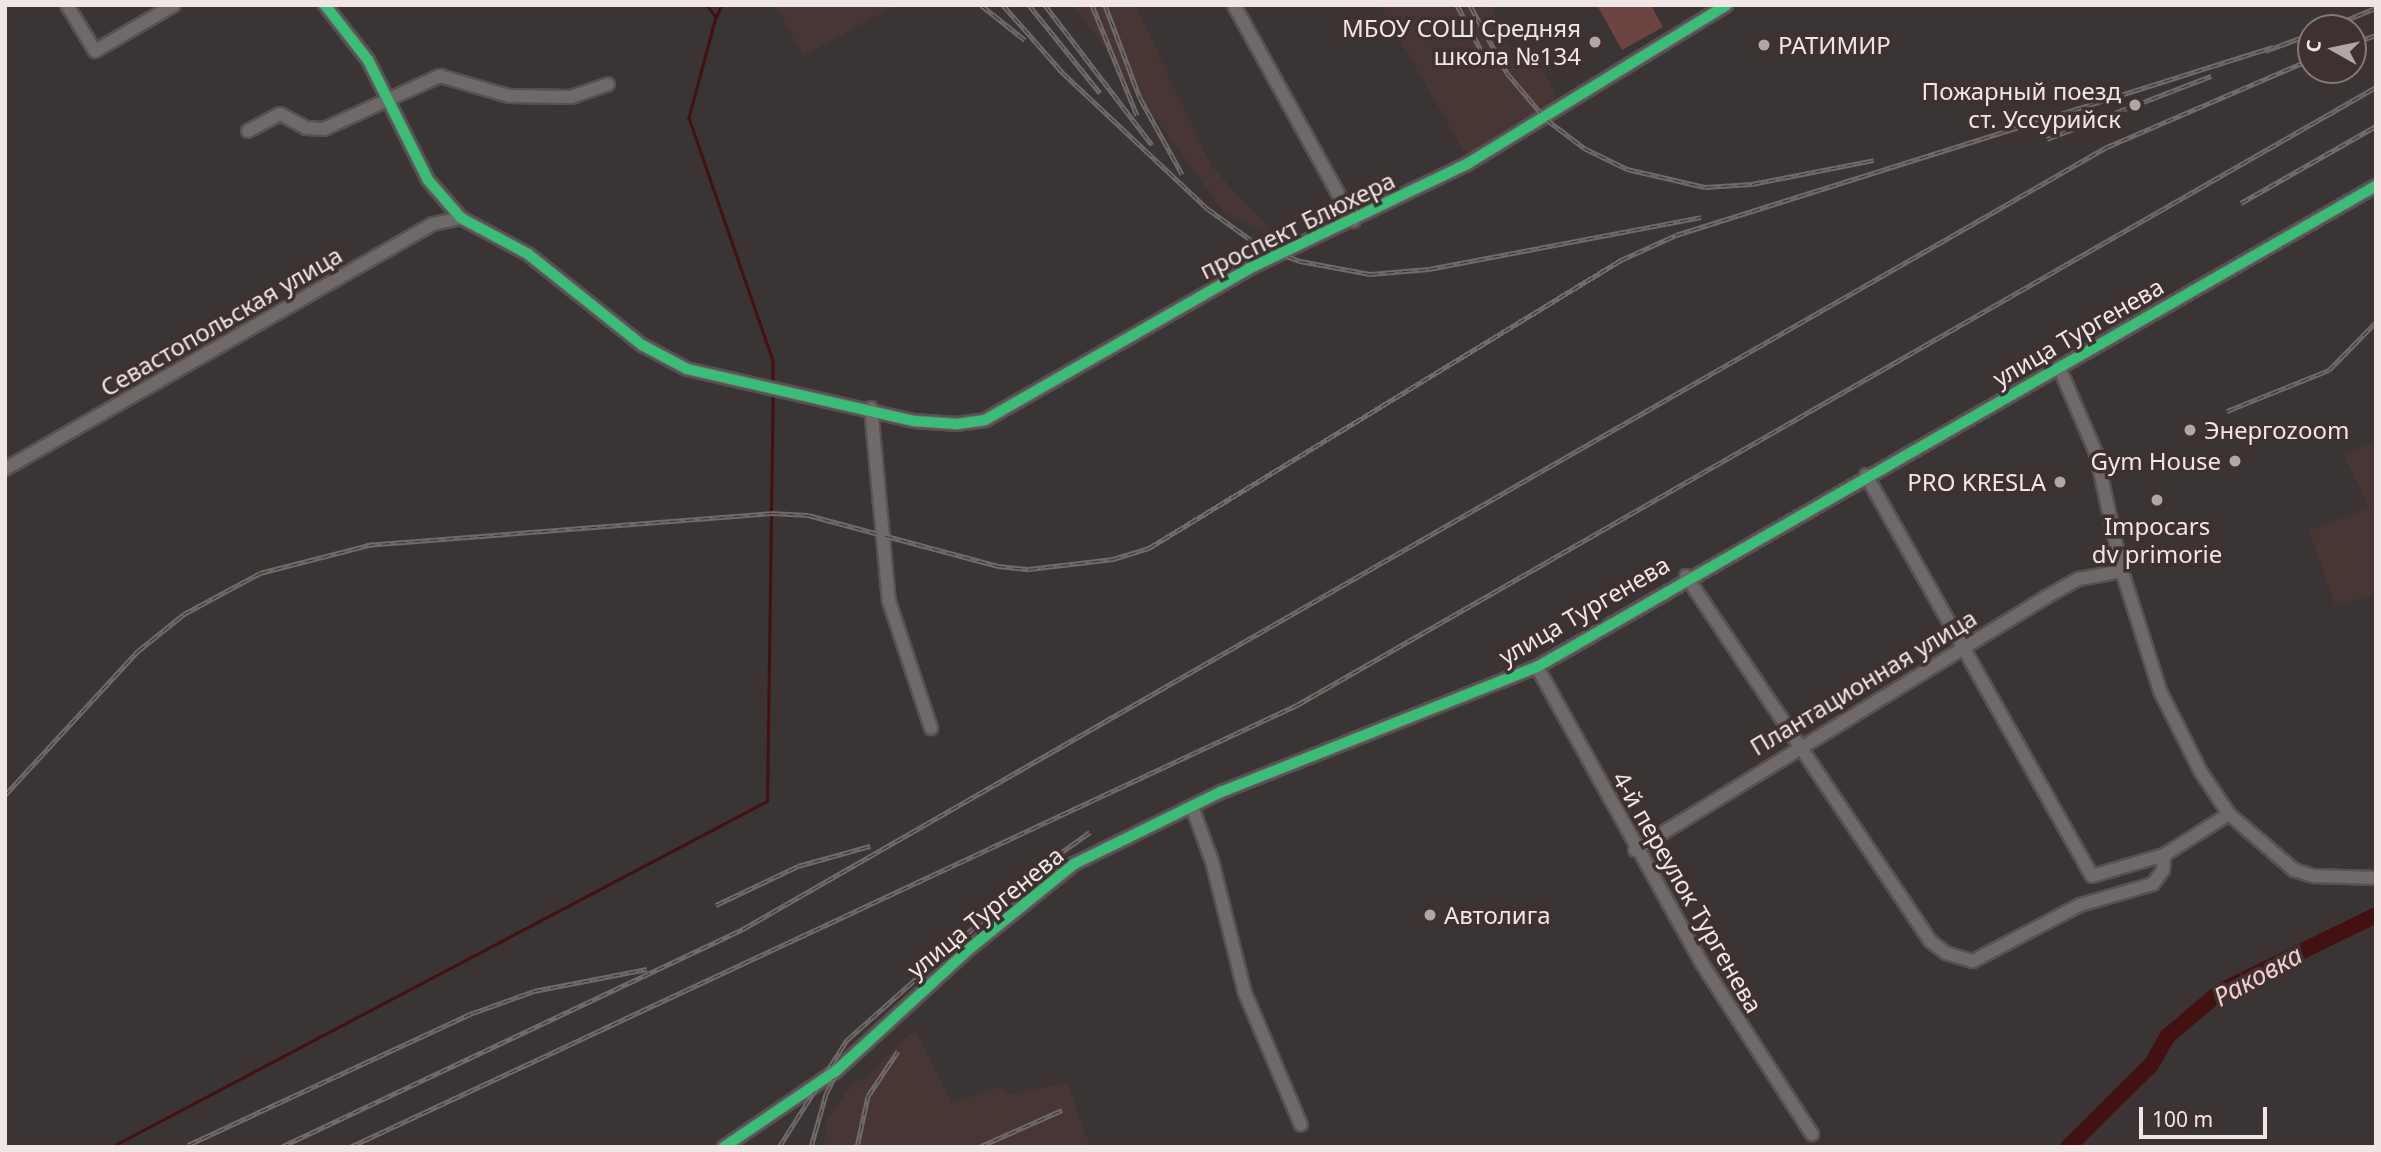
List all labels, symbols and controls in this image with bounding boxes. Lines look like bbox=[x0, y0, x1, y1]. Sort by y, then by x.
place label: МБОУ СОШ Средняя школа №134 bbox=[1342, 14, 1581, 70]
north arrow bbox=[2297, 14, 2367, 84]
place label: РАТИМИР bbox=[1778, 31, 1891, 59]
marker: МБОУ СОШ Средняя школа №134 bbox=[1587, 34, 1603, 50]
marker: РАТИМИР bbox=[1756, 37, 1772, 53]
text: С bbox=[2299, 38, 2327, 54]
place label: Пожарный поезд ст. Уссурийск bbox=[1922, 77, 2121, 133]
marker: Пожарный поезд ст. Уссурийск bbox=[2127, 97, 2143, 113]
street label: проспект Блюхера bbox=[1195, 165, 1399, 285]
street label: Севастопольская улица bbox=[95, 240, 347, 402]
street label: улица Тургенева bbox=[1988, 271, 2168, 393]
place label: Энергоzoom bbox=[2204, 416, 2349, 444]
marker: Энергоzoom bbox=[2182, 422, 2198, 438]
place label: Gym House bbox=[2090, 447, 2221, 475]
marker: Gym House bbox=[2227, 453, 2243, 469]
place label: PRO KRESLA bbox=[1907, 468, 2046, 496]
marker: PRO KRESLA bbox=[2052, 474, 2068, 490]
marker: Impocars dv primorie bbox=[2149, 492, 2165, 508]
place label: Impocars dv primorie bbox=[2092, 512, 2222, 568]
street label: улица Тургенева bbox=[1494, 549, 1674, 671]
street label: Плантационная улица bbox=[1745, 603, 1981, 761]
street label: 4-й переулок Тургенева bbox=[1607, 766, 1769, 1018]
street label: улица Тургенева bbox=[901, 840, 1069, 984]
place label: Автолига bbox=[1444, 901, 1551, 929]
marker: Автолига bbox=[1422, 907, 1438, 923]
water label: Раковка bbox=[2208, 939, 2308, 1013]
scale bar bbox=[2143, 1092, 2271, 1136]
text: 100 m bbox=[2152, 1105, 2213, 1133]

